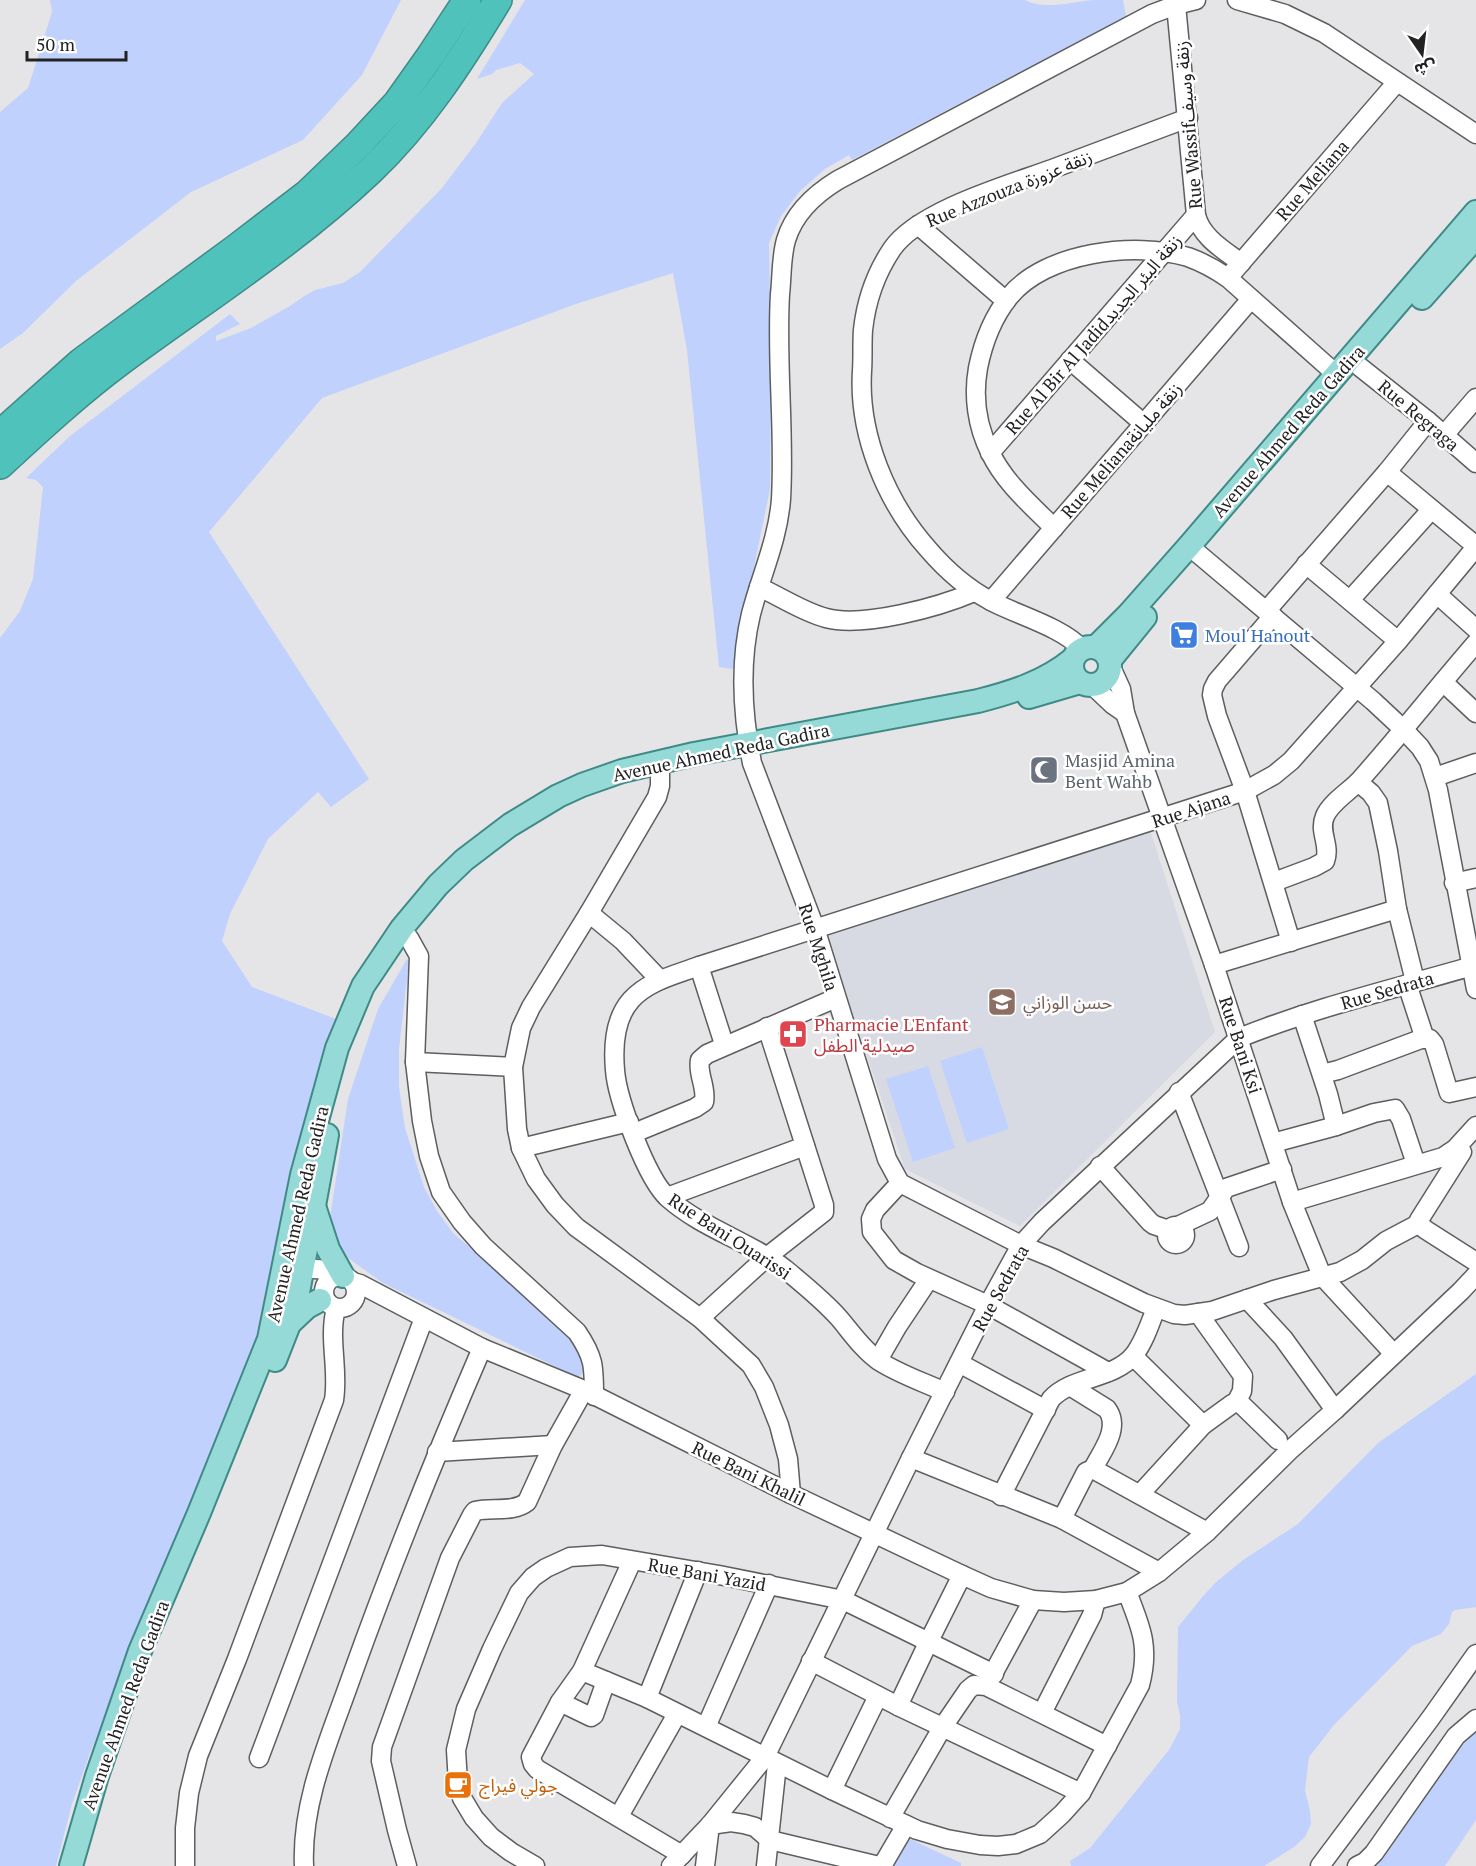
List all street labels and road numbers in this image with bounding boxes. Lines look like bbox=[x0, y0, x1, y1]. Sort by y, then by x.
street label: Rue Wassifزنقة وسيف bbox=[1169, 40, 1207, 210]
street label: Rue Meliana bbox=[1270, 135, 1354, 225]
street label: Rue Azzouza زنقة عزوزة bbox=[922, 144, 1096, 232]
street label: Rue Al Bir Al Jadidزنقة البئر الجديد bbox=[999, 229, 1187, 439]
street label: Avenue Ahmed Reda Gadira bbox=[1206, 340, 1370, 522]
street label: Rue Regraga bbox=[1373, 374, 1465, 456]
street label: Rue Melianaزنقة مليانة bbox=[1055, 377, 1187, 523]
street label: Avenue Ahmed Reda Gadira bbox=[610, 717, 832, 787]
street label: Rue Ajana bbox=[1149, 785, 1233, 833]
street label: Rue Mghila bbox=[794, 900, 844, 994]
street label: Rue Sedrata bbox=[1338, 965, 1436, 1015]
street label: Rue Bani Ksi bbox=[1214, 993, 1268, 1097]
street label: Avenue Ahmed Reda Gadira bbox=[260, 1103, 334, 1325]
street label: Rue Bani Ouarissi bbox=[664, 1187, 796, 1285]
street label: Rue Sedrata bbox=[966, 1240, 1034, 1336]
street label: Rue Bani Khalil bbox=[688, 1435, 810, 1511]
street label: Rue Bani Yazid bbox=[646, 1552, 768, 1596]
street label: Avenue Ahmed Reda Gadira bbox=[76, 1597, 174, 1813]

